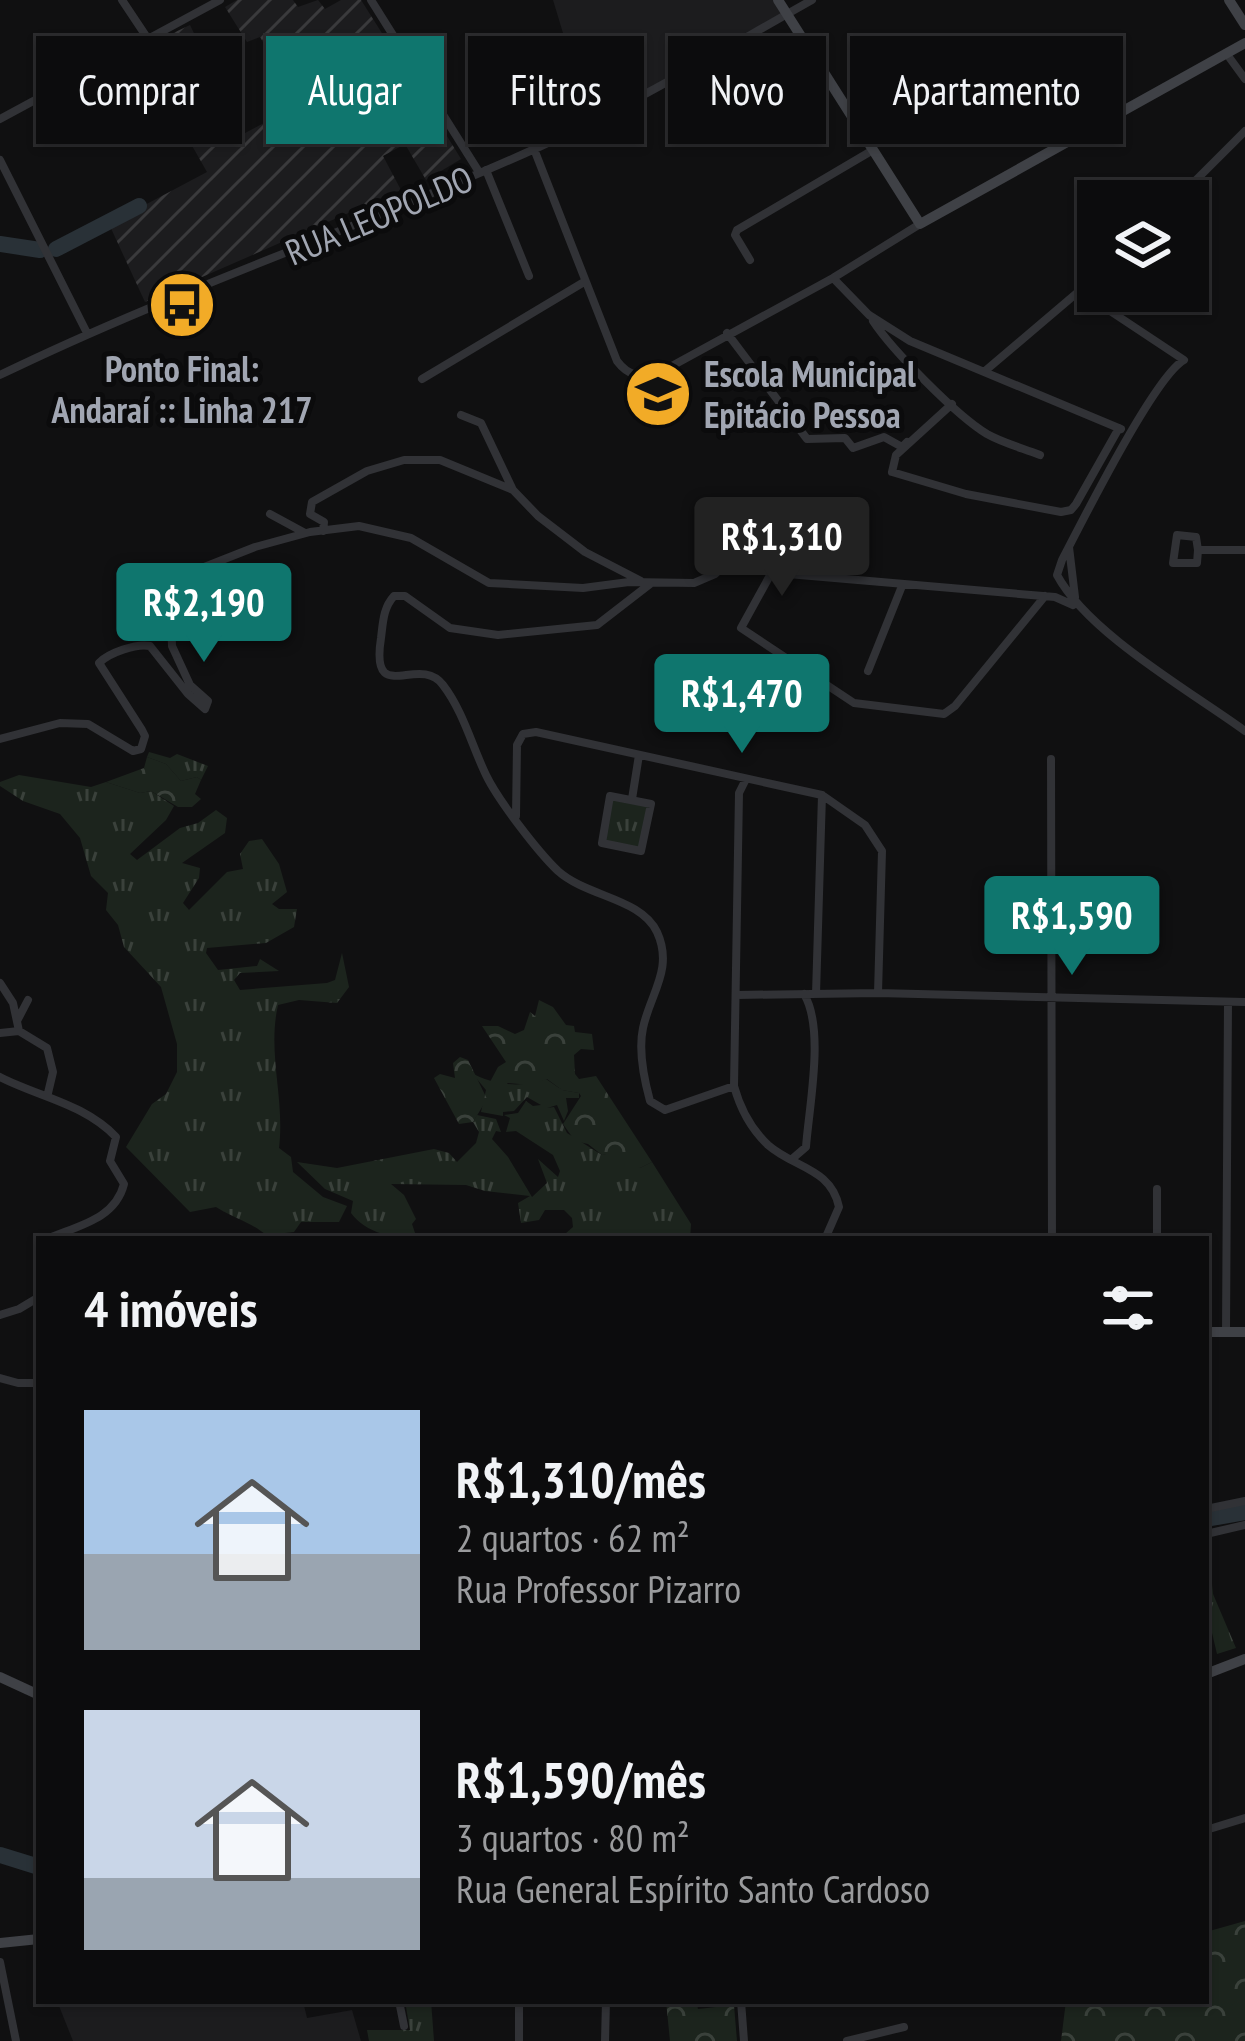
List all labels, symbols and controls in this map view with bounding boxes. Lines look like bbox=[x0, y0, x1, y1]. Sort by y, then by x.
chip: Comprar bbox=[36, 36, 242, 144]
chip: Alugar bbox=[266, 36, 444, 144]
chip: Filtros bbox=[468, 36, 644, 144]
chip: Novo bbox=[668, 36, 826, 144]
chip: Apartamento bbox=[850, 36, 1123, 144]
street label: RUA LEOPOLDO bbox=[278, 155, 480, 275]
map controls bbox=[1077, 180, 1209, 312]
button: layers bbox=[1077, 180, 1209, 312]
bus stop icon: Ponto Final: Andaraí :: Linha 217 bbox=[147, 270, 217, 340]
place label: Ponto Final: Andaraí :: Linha 217 bbox=[50, 345, 313, 433]
place label: Escola Municipal Epitácio Pessoa bbox=[704, 350, 916, 438]
school or university icon: Escola Municipal Epitácio Pessoa bbox=[623, 359, 693, 429]
pin: R$1,310 bbox=[671, 497, 893, 599]
text: R$1,310 bbox=[721, 510, 843, 561]
pin: R$2,190 bbox=[93, 563, 315, 665]
text: R$2,190 bbox=[143, 576, 265, 627]
pin: R$1,470 bbox=[631, 654, 853, 756]
text: R$1,470 bbox=[681, 667, 803, 718]
pin: R$1,590 bbox=[961, 876, 1183, 978]
text: R$1,590 bbox=[1011, 889, 1133, 940]
text: 4 imóveis bbox=[84, 1275, 258, 1341]
icon: filters bbox=[1095, 1275, 1161, 1341]
text: R$1,310/mês bbox=[456, 1446, 706, 1512]
icon: home bbox=[180, 1458, 324, 1602]
text: 2 quartos · 62 m² bbox=[456, 1512, 690, 1563]
text: Rua Professor Pizarro bbox=[456, 1563, 741, 1614]
text: R$1,590/mês bbox=[456, 1746, 706, 1812]
icon: home bbox=[180, 1758, 324, 1902]
text: 3 quartos · 80 m² bbox=[456, 1812, 690, 1863]
text: Rua General Espírito Santo Cardoso bbox=[456, 1863, 930, 1914]

